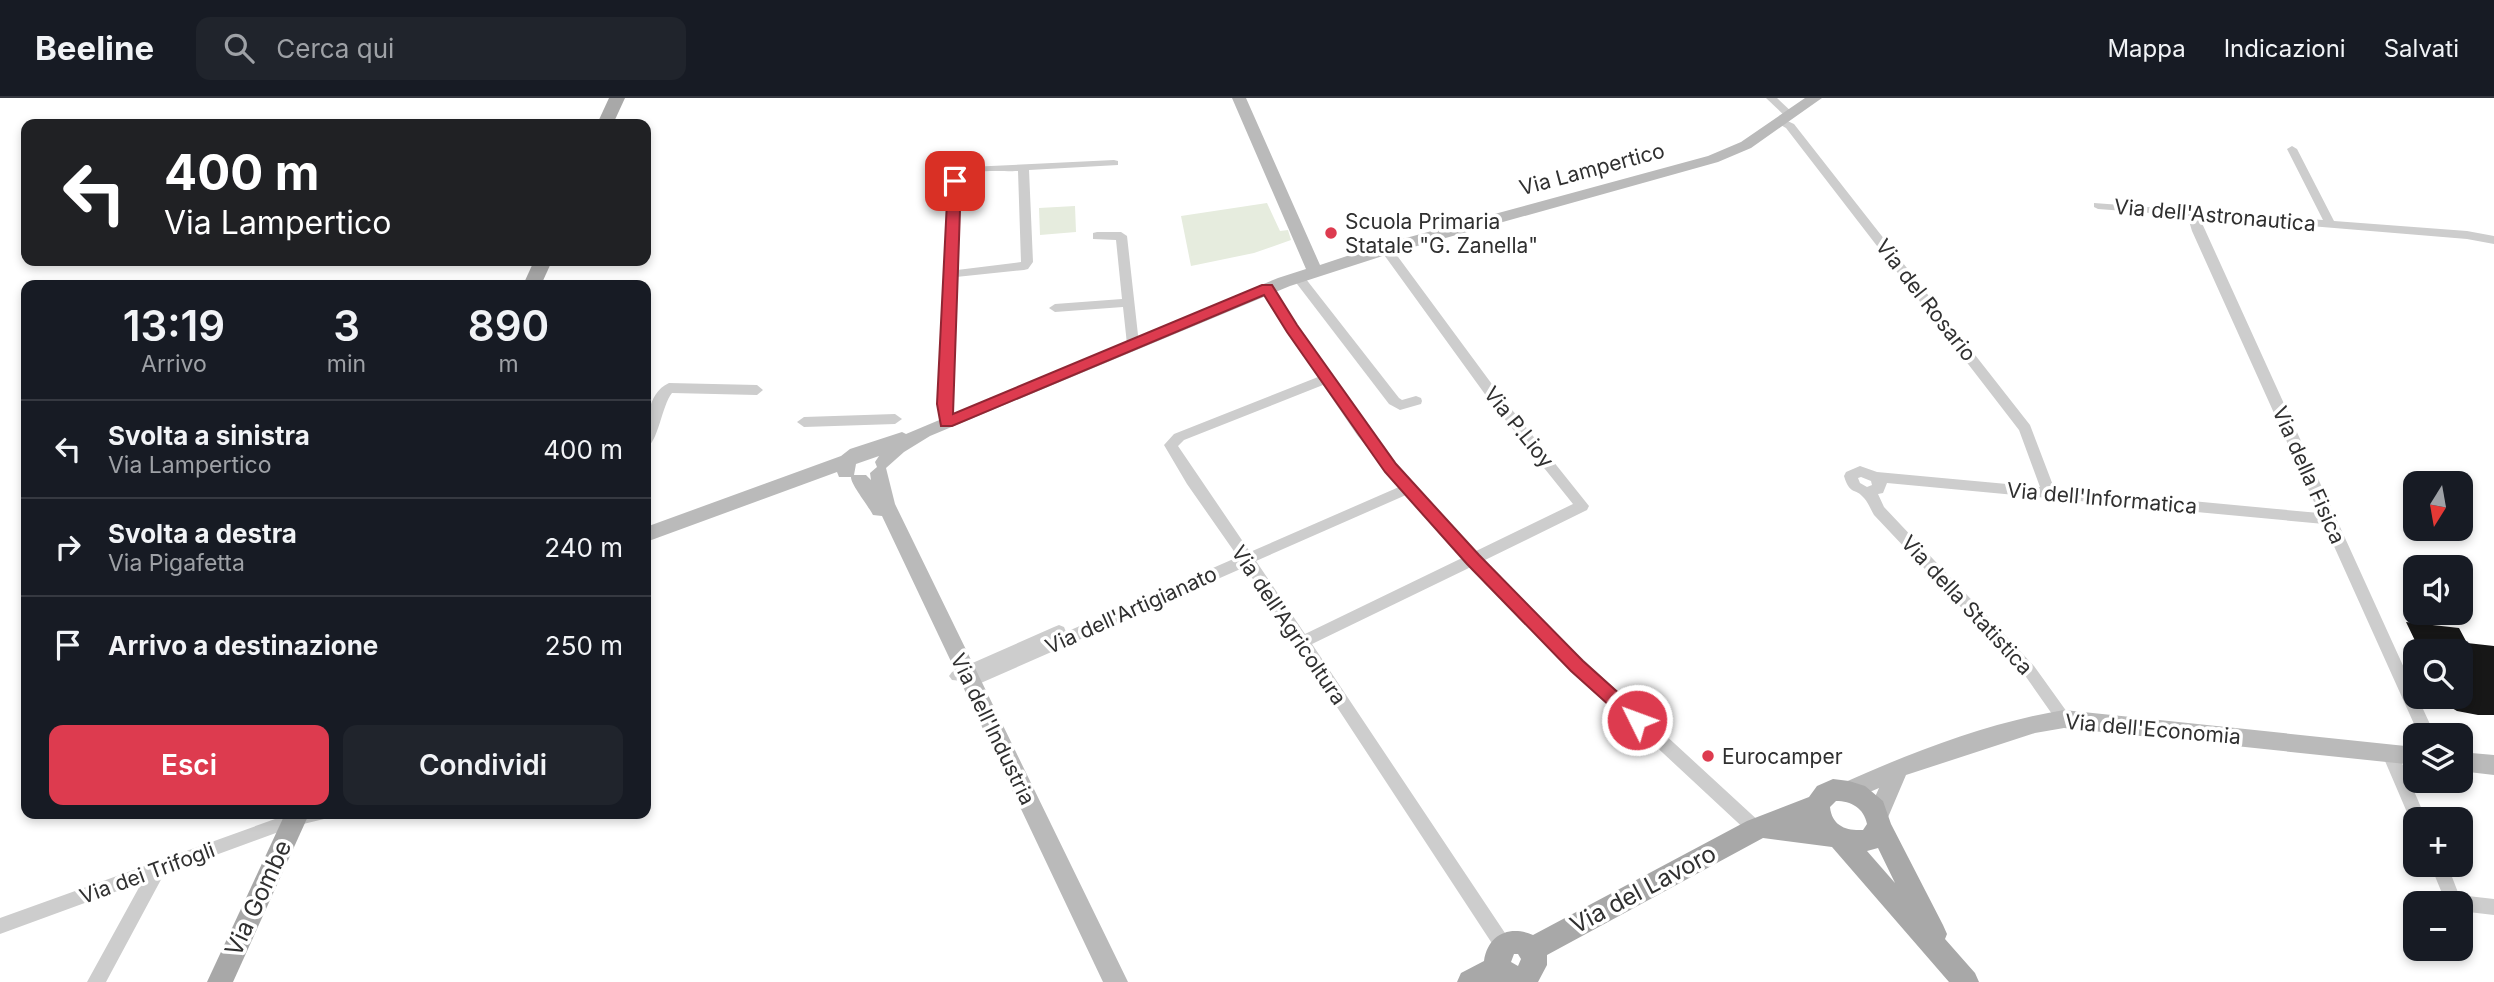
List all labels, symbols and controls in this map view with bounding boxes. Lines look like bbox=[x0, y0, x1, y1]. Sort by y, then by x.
search box bbox=[196, 17, 686, 80]
text: Beeline bbox=[35, 28, 154, 68]
icon: search bbox=[220, 29, 258, 67]
text: Cerca qui bbox=[276, 33, 394, 64]
text: Mappa bbox=[2107, 34, 2186, 63]
text: Indicazioni bbox=[2224, 34, 2346, 63]
text: Salvati bbox=[2384, 34, 2459, 63]
street label: Via Lampertico bbox=[1517, 138, 1667, 200]
text: 400 m bbox=[164, 143, 320, 202]
icon: left bbox=[49, 147, 140, 238]
pin bbox=[925, 151, 985, 211]
icon: arrive bbox=[936, 162, 974, 200]
street label: Via dell'Astronautica bbox=[2113, 194, 2317, 236]
text: Via Lampertico bbox=[164, 203, 391, 242]
place label: Scuola Primaria Statale "G. Zanella" bbox=[1345, 209, 1538, 258]
marker: Scuola Primaria Statale "G. Zanella" bbox=[1323, 225, 1339, 241]
street label: Via del Rosario bbox=[1871, 234, 1981, 366]
text: 13:19 bbox=[123, 300, 225, 351]
text: 3 bbox=[333, 300, 360, 351]
text: 890 bbox=[468, 300, 549, 351]
text: Arrivo bbox=[141, 350, 207, 378]
text: min bbox=[327, 350, 366, 378]
text: m bbox=[498, 350, 519, 378]
street label: Via P.Lioy bbox=[1479, 381, 1559, 473]
street label: Via della Fisica bbox=[2268, 402, 2350, 548]
text: Svolta a sinistra bbox=[108, 420, 310, 451]
icon: left bbox=[49, 430, 87, 468]
text: 400 m bbox=[543, 434, 623, 465]
text: Via Lampertico bbox=[108, 451, 271, 479]
north arrow bbox=[2403, 471, 2473, 541]
map controls bbox=[2403, 471, 2473, 961]
street label: Via dell'Informatica bbox=[2006, 477, 2198, 519]
text: Svolta a destra bbox=[108, 518, 297, 549]
icon: right bbox=[49, 528, 87, 566]
street label: Via della Statistica bbox=[1896, 530, 2038, 680]
text: 240 m bbox=[544, 532, 623, 563]
street label: Via dell'Agricoltura bbox=[1226, 541, 1352, 709]
text: Via Pigafetta bbox=[108, 549, 245, 577]
button: sound bbox=[2403, 555, 2473, 625]
street label: Via dell'Artigianato bbox=[1041, 561, 1221, 659]
icon: arrive bbox=[49, 626, 87, 664]
text: Arrivo a destinazione bbox=[108, 630, 378, 661]
text: 250 m bbox=[545, 630, 623, 661]
button: search bbox=[2403, 639, 2473, 709]
street label: Via dell'Industria bbox=[946, 649, 1040, 809]
position arrow bbox=[1600, 683, 1674, 757]
street label: Via dell'Economia bbox=[2064, 709, 2242, 749]
button: layers bbox=[2403, 723, 2473, 793]
button: Esci bbox=[49, 725, 329, 805]
button: Condividi bbox=[343, 725, 623, 805]
place label: Eurocamper bbox=[1722, 744, 1843, 769]
marker: Eurocamper bbox=[1700, 748, 1716, 764]
button: + bbox=[2403, 807, 2473, 877]
street label: Via Gombe bbox=[219, 835, 297, 961]
street label: Via dei Trifogli bbox=[76, 837, 218, 909]
street label: Via del Lavoro bbox=[1565, 838, 1721, 940]
button: − bbox=[2403, 891, 2473, 961]

